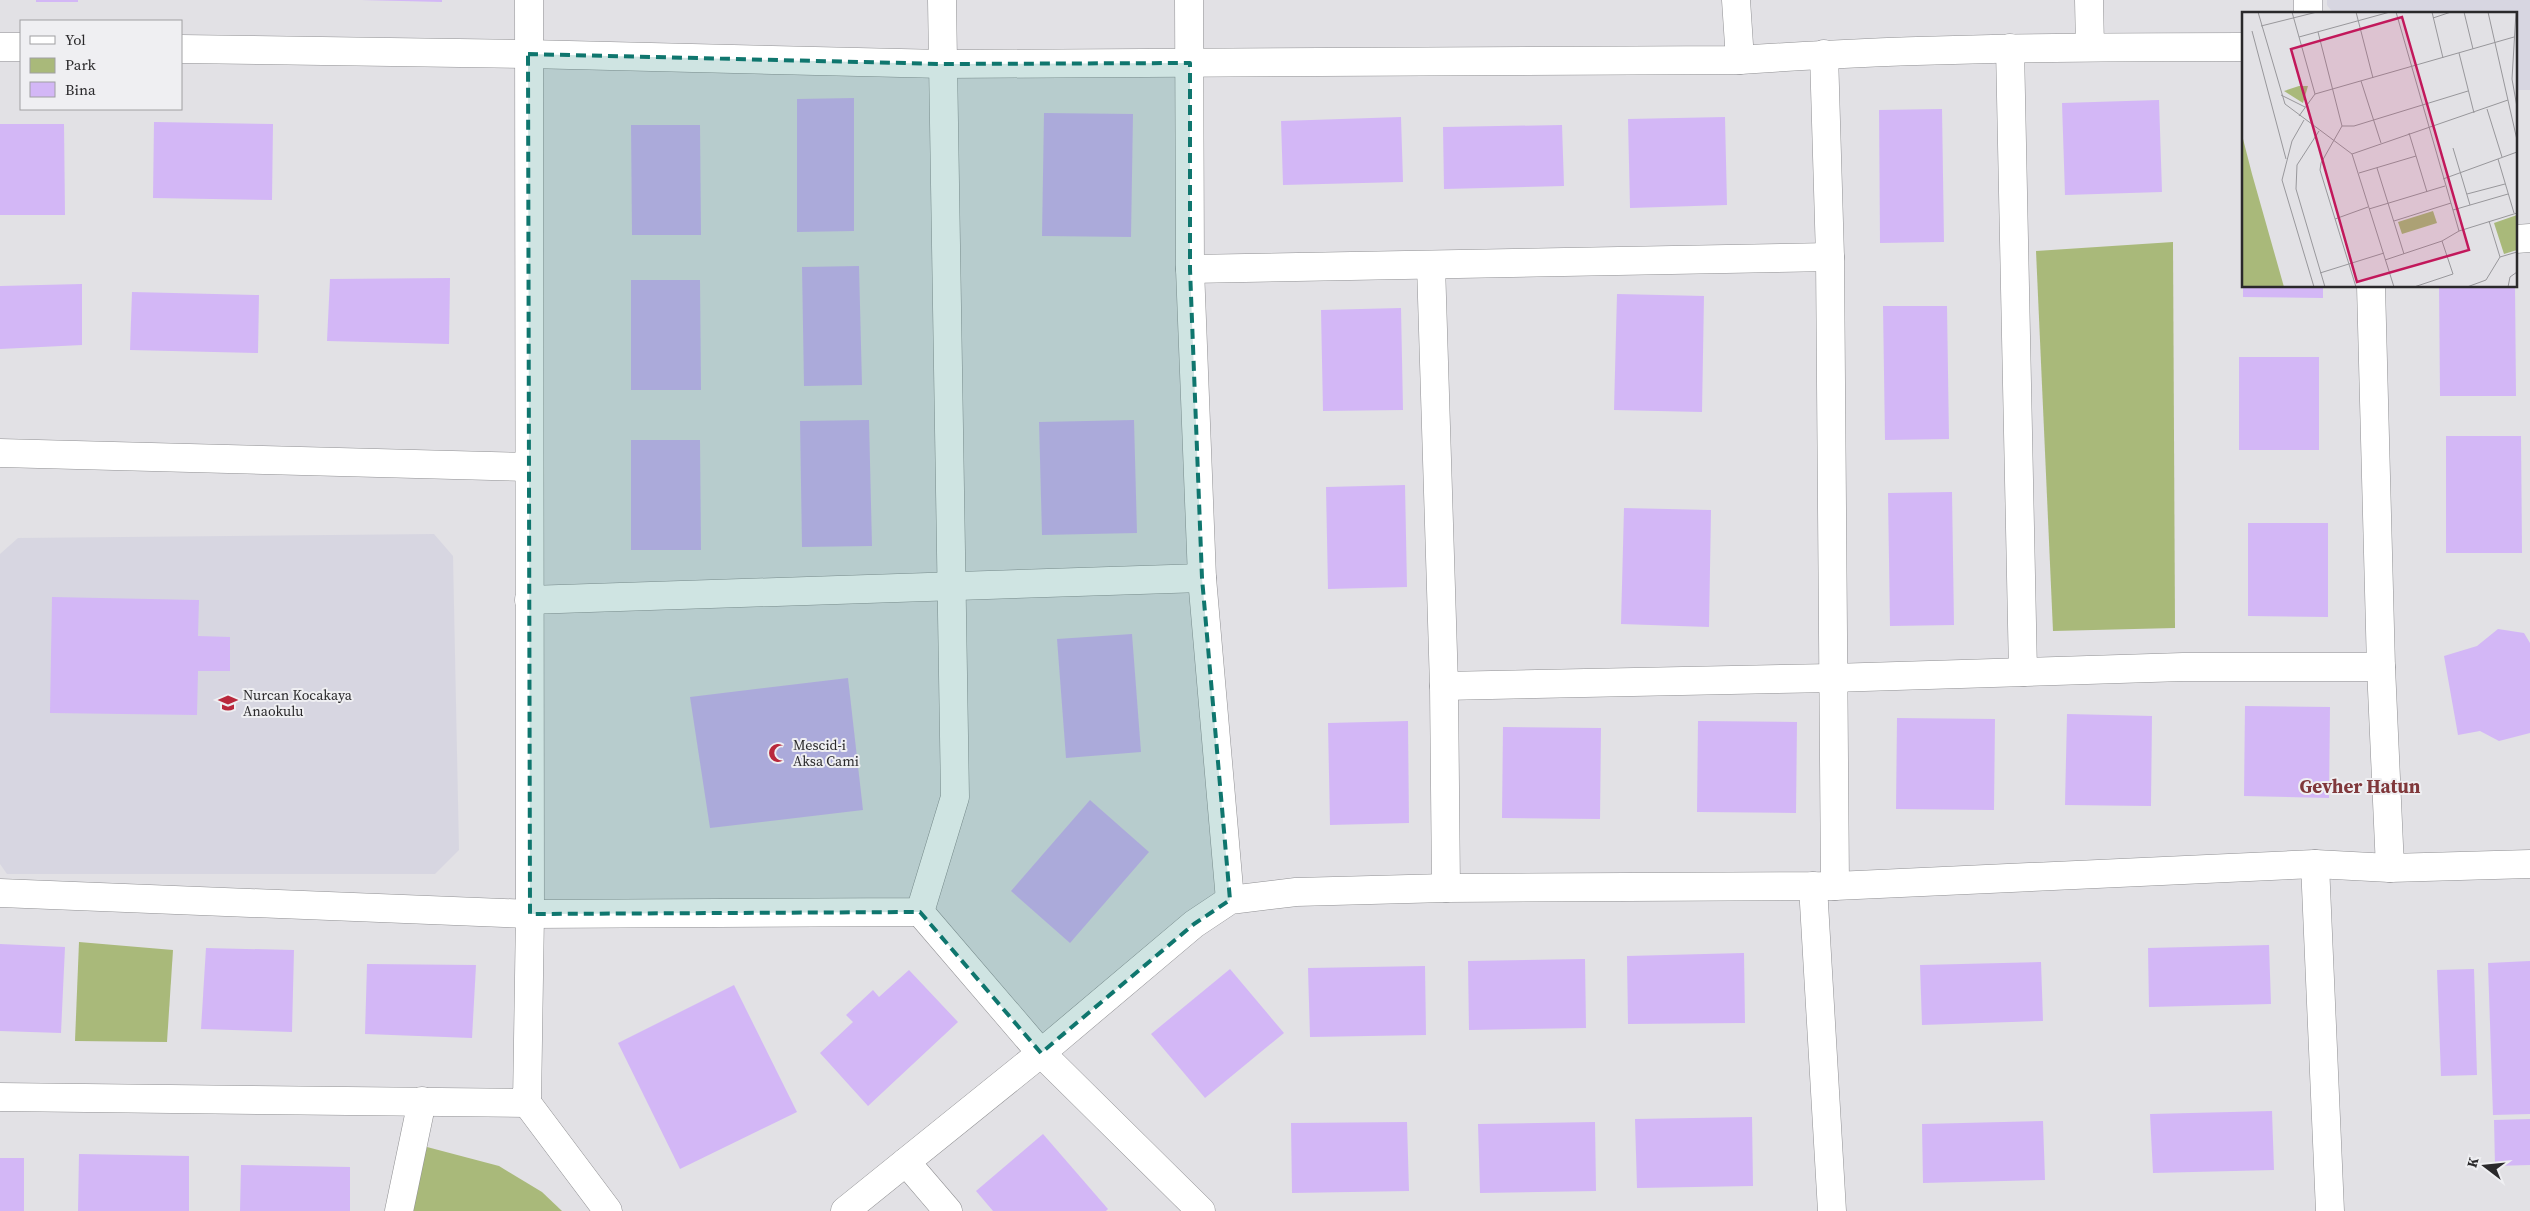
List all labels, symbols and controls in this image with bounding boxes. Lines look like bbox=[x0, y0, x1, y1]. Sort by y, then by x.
inset map bbox=[2242, 12, 2518, 288]
legend bbox=[20, 20, 182, 110]
text: Yol bbox=[65, 29, 86, 50]
text: Park bbox=[65, 54, 97, 75]
text: Bina bbox=[65, 79, 96, 100]
place label: Nurcan Kocakaya Anaokulu bbox=[243, 685, 353, 721]
school or university icon: Nurcan Kocakaya Anaokulu bbox=[217, 692, 239, 714]
place label: Mescid-i Aksa Cami bbox=[793, 735, 859, 771]
mosque icon: Mescid-i Aksa Cami bbox=[767, 742, 789, 764]
district label: Gevher Hatun bbox=[2300, 773, 2421, 799]
north arrow bbox=[2460, 1141, 2510, 1191]
text: K bbox=[2462, 1155, 2484, 1170]

